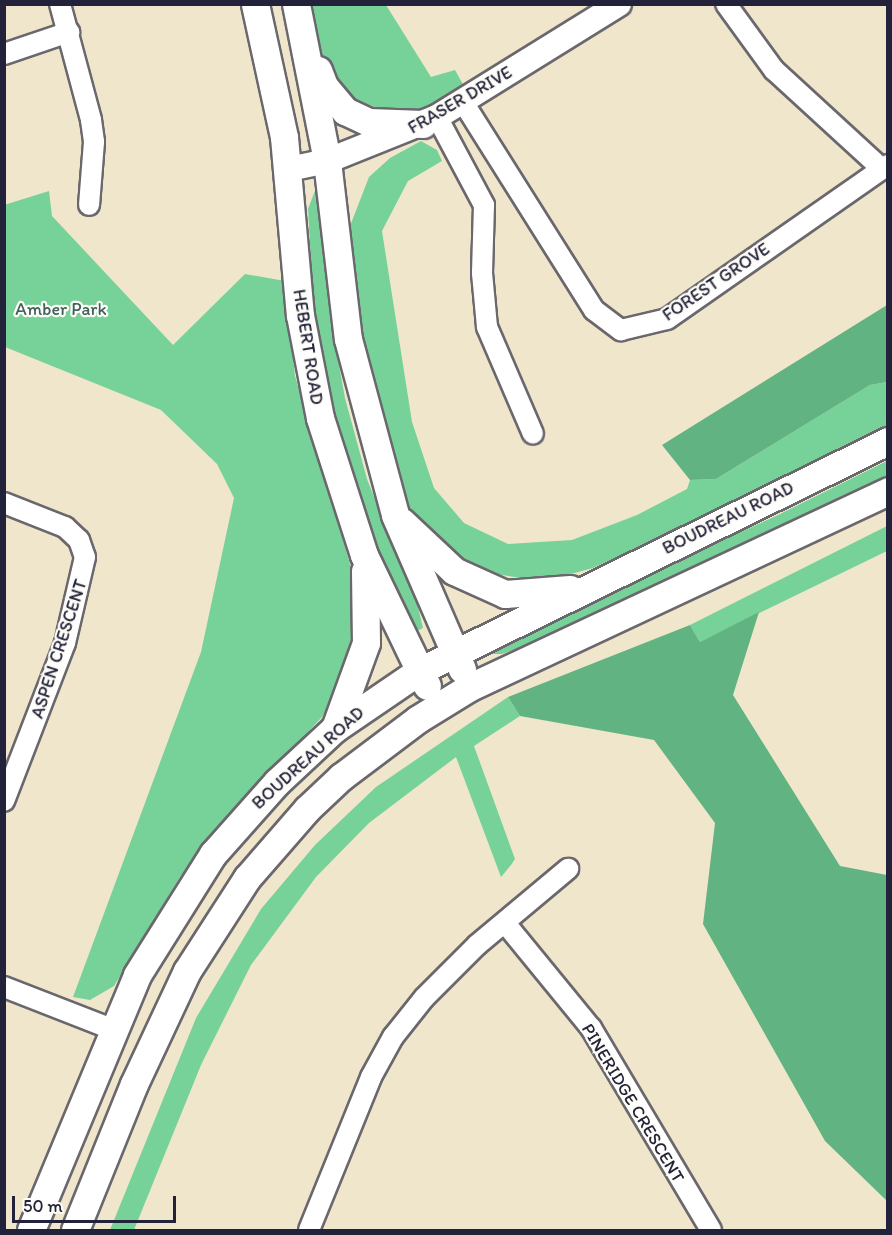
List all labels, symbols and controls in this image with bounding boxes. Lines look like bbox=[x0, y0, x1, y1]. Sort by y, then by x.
street label: FRASER DRIVE bbox=[404, 61, 516, 139]
street label: FOREST GROVE bbox=[658, 238, 774, 326]
street label: HEBERT ROAD bbox=[288, 288, 328, 406]
park label: Amber Park bbox=[15, 298, 107, 320]
street label: BOUDREAU ROAD bbox=[659, 477, 797, 559]
street label: ASPEN CRESCENT bbox=[26, 577, 92, 721]
street label: BOUDREAU ROAD bbox=[247, 702, 369, 814]
street label: PINERIDGE CRESCENT bbox=[577, 1019, 689, 1187]
scale bar bbox=[15, 1184, 178, 1222]
text: 50 m bbox=[23, 1195, 63, 1217]

